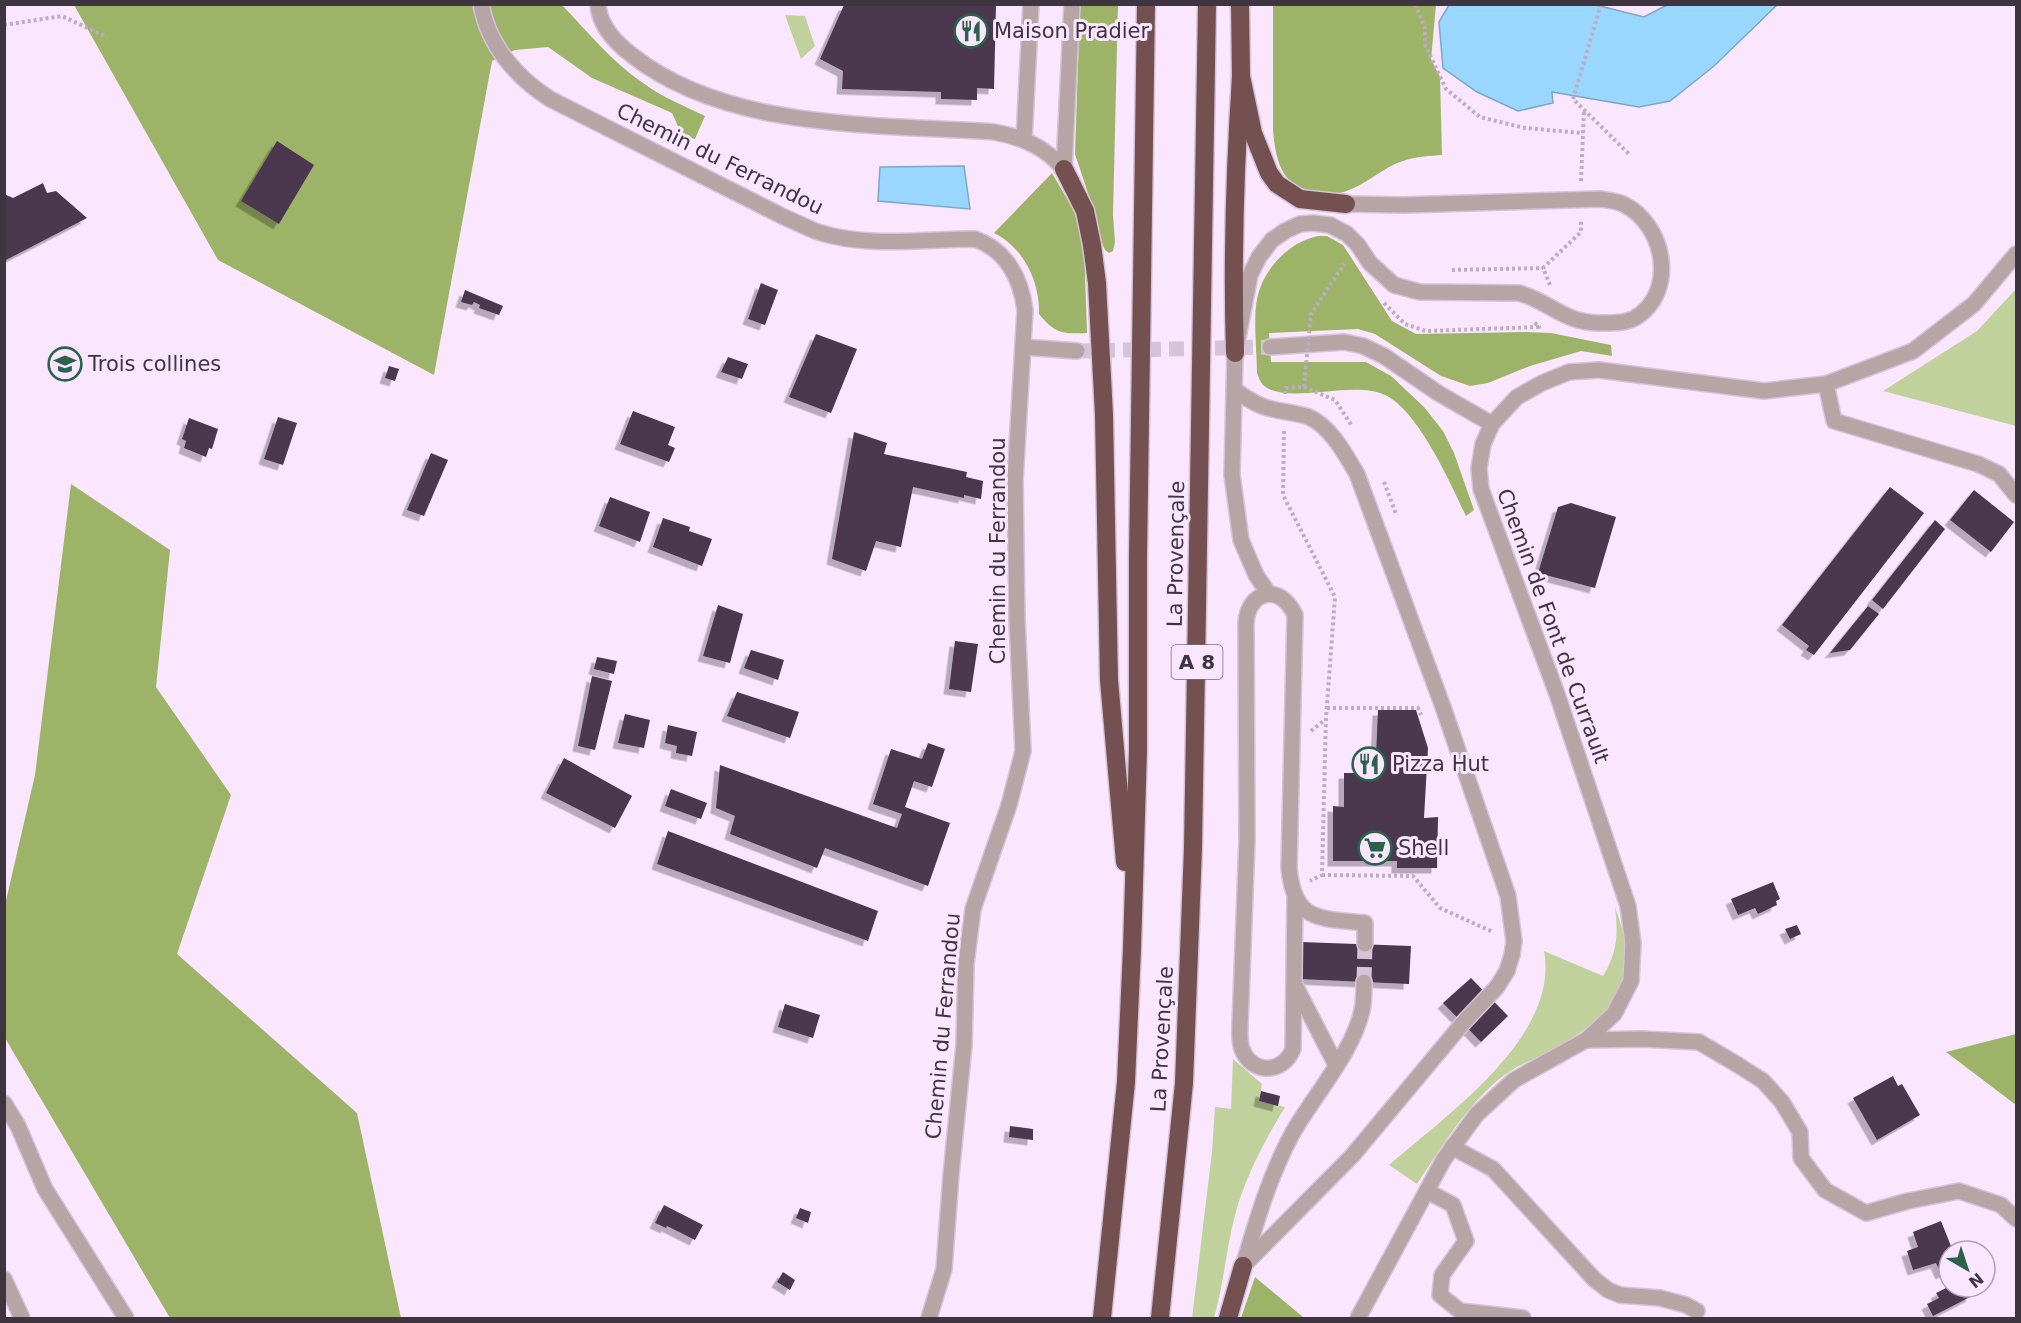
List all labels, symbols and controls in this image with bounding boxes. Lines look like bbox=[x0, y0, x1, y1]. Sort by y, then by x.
restaurant icon: Maison Pradier bbox=[953, 13, 989, 49]
place label: Maison Pradier bbox=[994, 19, 1149, 43]
street label: Chemin du Ferrandou bbox=[613, 98, 827, 220]
school or university icon: Trois collines bbox=[47, 346, 83, 382]
place label: Trois collines bbox=[87, 352, 221, 376]
street label: Chemin du Ferrandou bbox=[986, 438, 1010, 664]
street label: La Provençale bbox=[1163, 481, 1189, 627]
street label: Chemin de Font de Currault bbox=[1492, 485, 1614, 767]
road number: A 8 bbox=[1172, 645, 1222, 679]
restaurant icon: Pizza Hut bbox=[1351, 746, 1387, 782]
place label: Pizza Hut bbox=[1392, 752, 1489, 776]
supermarket icon: Shell bbox=[1357, 830, 1393, 866]
place label: Shell bbox=[1398, 836, 1449, 860]
street label: Chemin du Ferrandou bbox=[921, 912, 965, 1140]
street label: La Provençale bbox=[1146, 965, 1178, 1113]
north arrow bbox=[1937, 1239, 1997, 1299]
text: N bbox=[1965, 1269, 1987, 1292]

